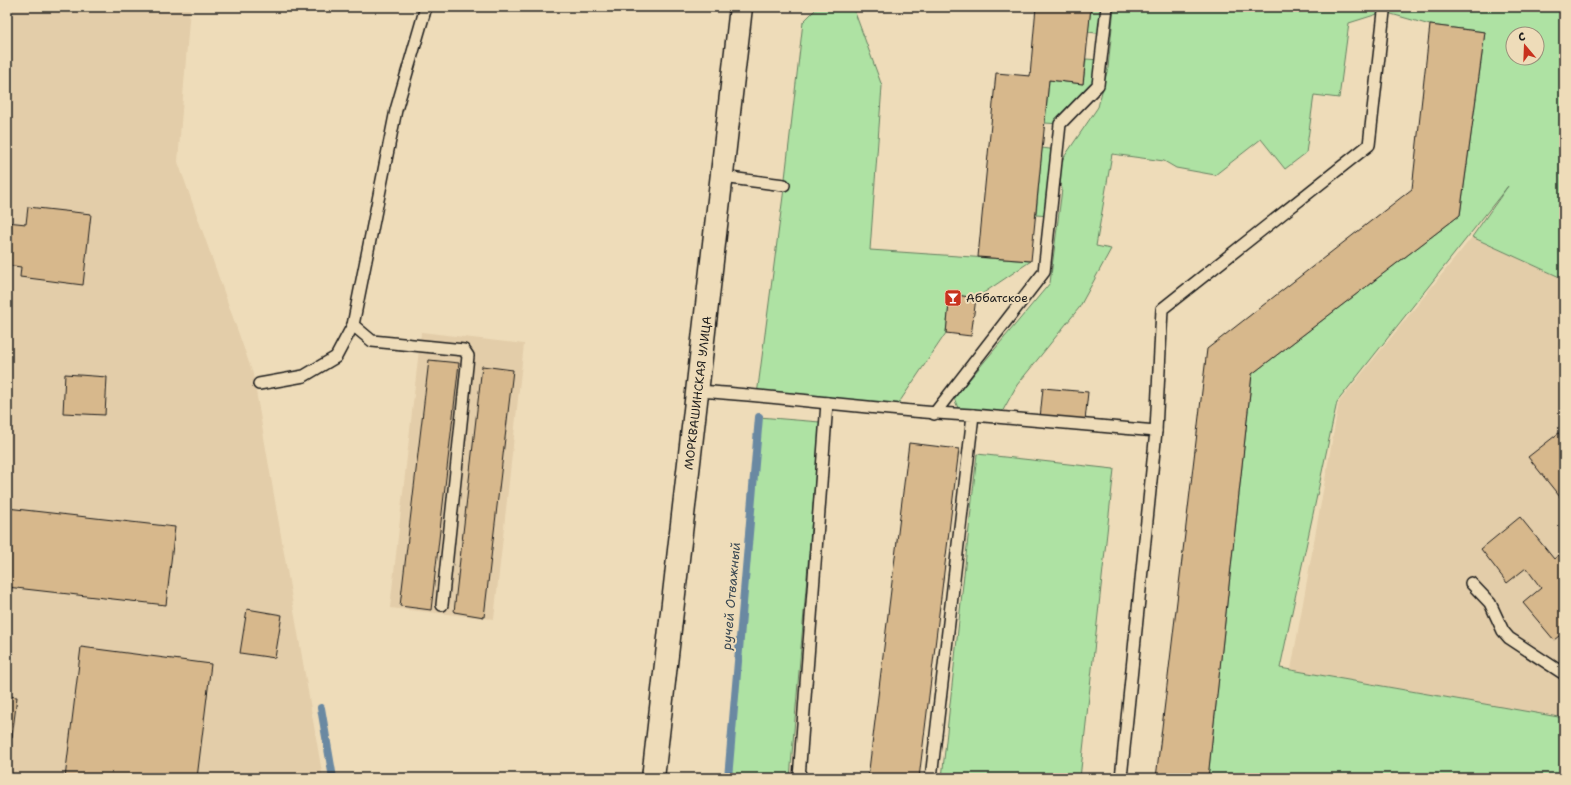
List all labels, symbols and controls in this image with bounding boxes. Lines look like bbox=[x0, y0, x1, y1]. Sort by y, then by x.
north arrow bbox=[1505, 26, 1545, 66]
text: С bbox=[1516, 29, 1528, 45]
bar icon: Аббатское bbox=[943, 288, 963, 308]
place label: Аббатское bbox=[966, 290, 1028, 306]
street label: МОРКВАШИНСКАЯ УЛИЦА bbox=[681, 315, 715, 471]
water label: ручей Отважный bbox=[718, 541, 744, 652]

